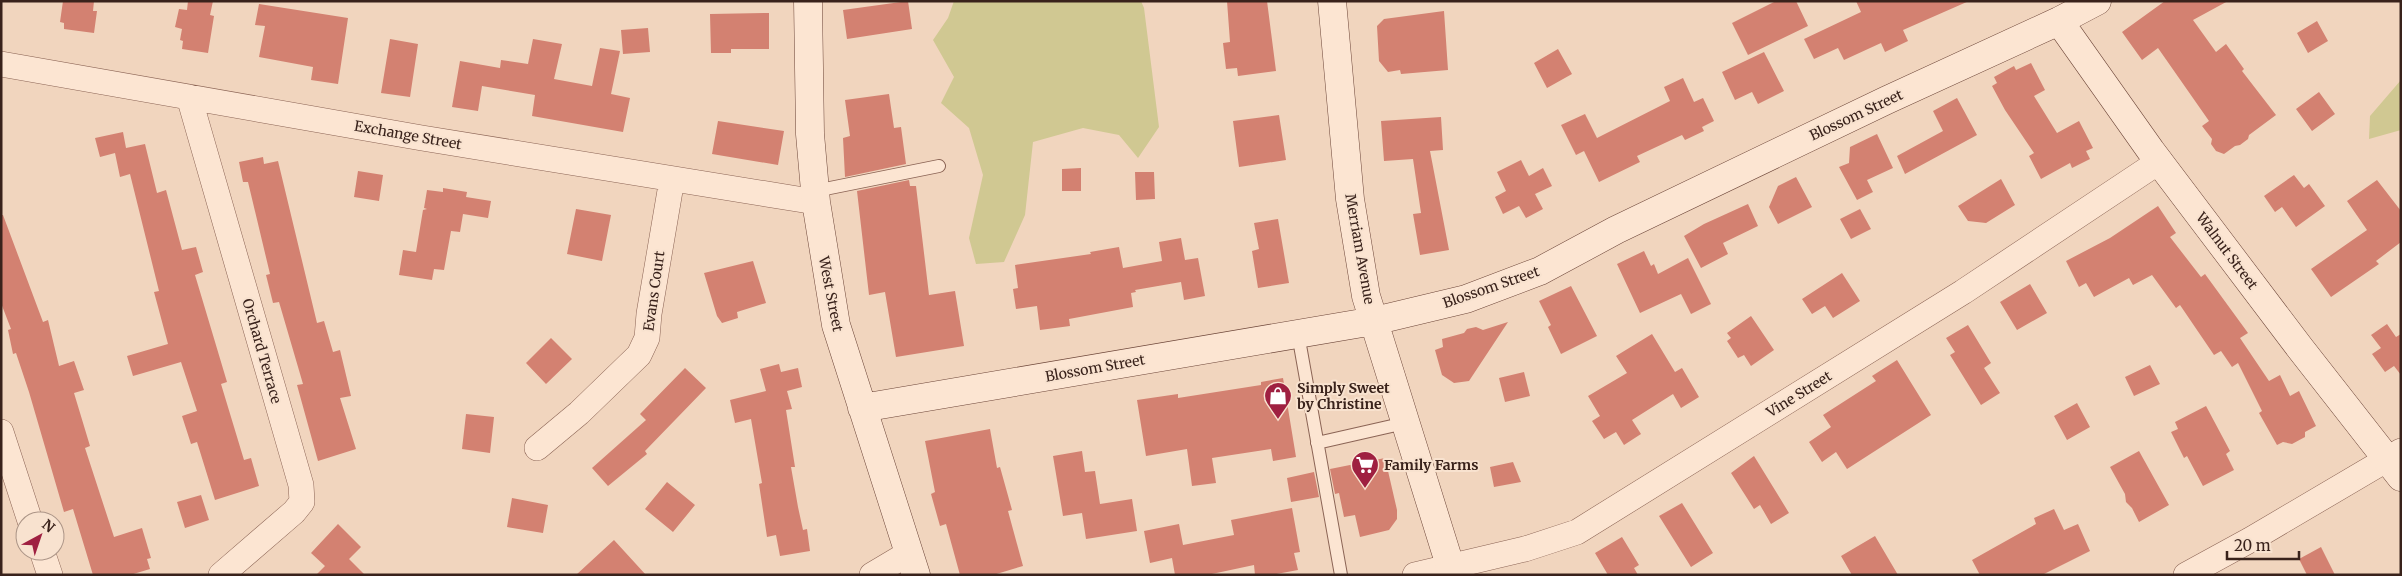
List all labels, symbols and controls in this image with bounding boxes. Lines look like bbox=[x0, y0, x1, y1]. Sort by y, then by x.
street label: Blossom Street bbox=[1806, 85, 1906, 144]
street label: Exchange Street bbox=[353, 117, 464, 153]
street label: Merriam Avenue bbox=[1341, 192, 1379, 306]
street label: Walnut Street bbox=[2192, 208, 2262, 293]
street label: Evans Court bbox=[639, 249, 669, 332]
street label: West Street bbox=[815, 254, 847, 334]
street label: Blossom Street bbox=[1440, 262, 1542, 312]
street label: Orchard Terrace bbox=[238, 296, 286, 406]
street label: Blossom Street bbox=[1044, 350, 1147, 386]
street label: Vine Street bbox=[1762, 367, 1835, 422]
place label: Simply Sweet by Christine bbox=[1297, 379, 1390, 413]
shop icon: Simply Sweet by Christine bbox=[1263, 381, 1293, 420]
supermarket icon: Family Farms bbox=[1350, 450, 1380, 489]
place label: Family Farms bbox=[1384, 456, 1478, 474]
north arrow bbox=[15, 511, 65, 561]
text: N bbox=[38, 516, 58, 536]
scale bar bbox=[2227, 528, 2300, 560]
text: 20 m bbox=[2234, 536, 2271, 555]

